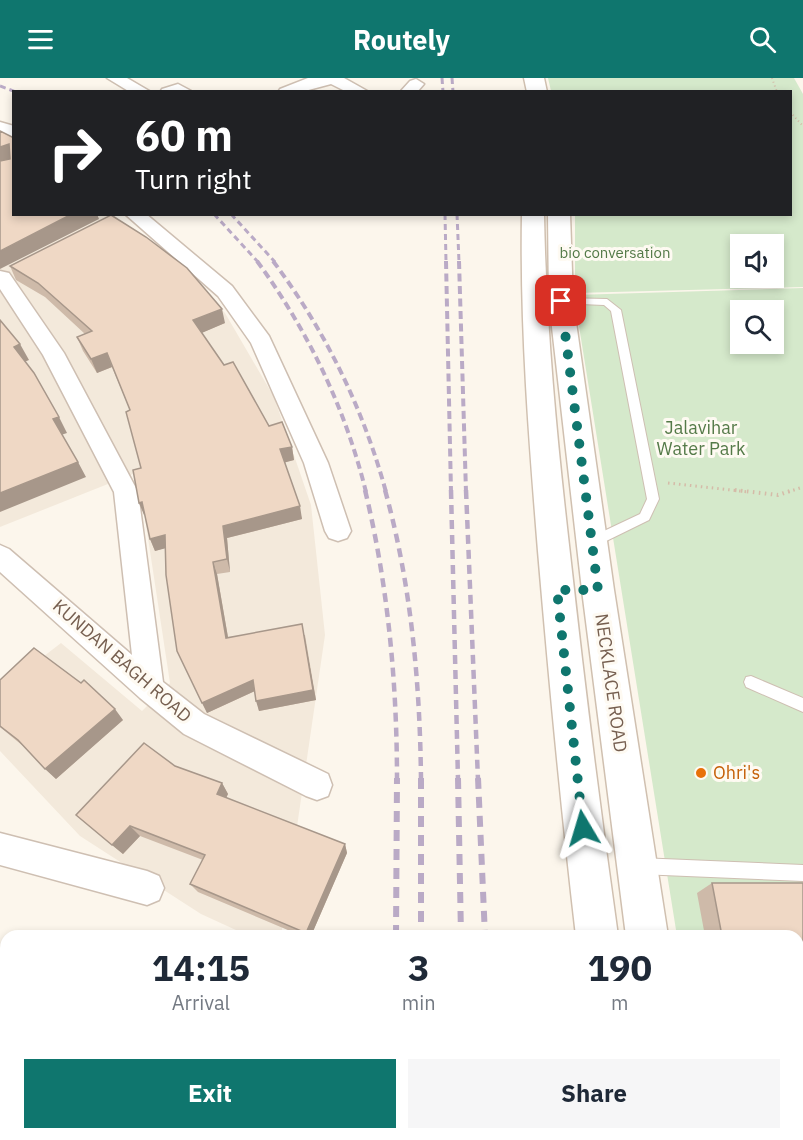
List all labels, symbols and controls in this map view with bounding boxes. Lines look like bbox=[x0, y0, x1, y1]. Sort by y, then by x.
text: Routely bbox=[353, 22, 450, 57]
icon: menu bbox=[24, 23, 57, 56]
icon: search bbox=[746, 23, 779, 56]
text: 60 m bbox=[135, 108, 233, 163]
icon: right bbox=[36, 114, 114, 192]
text: Turn right bbox=[135, 161, 252, 196]
map controls bbox=[730, 234, 784, 354]
button: sound bbox=[730, 234, 784, 288]
park label: bio conversation bbox=[560, 243, 670, 262]
pin bbox=[535, 275, 586, 326]
icon: arrive bbox=[544, 284, 577, 317]
button: search bbox=[730, 300, 784, 354]
park label: Jalavihar Water Park bbox=[657, 416, 746, 460]
street label: KUNDAN BAGH ROAD bbox=[48, 594, 196, 727]
street label: NECKLACE ROAD bbox=[590, 612, 633, 754]
place label: Ohri's bbox=[713, 761, 760, 784]
marker: Ohri's bbox=[694, 766, 708, 780]
position arrow bbox=[551, 796, 615, 860]
text: 14:15 bbox=[152, 944, 250, 991]
text: 3 bbox=[408, 944, 430, 991]
text: 190 bbox=[587, 944, 652, 991]
text: Arrival bbox=[172, 989, 230, 1016]
text: min bbox=[402, 989, 436, 1016]
text: m bbox=[611, 989, 629, 1016]
button: Exit bbox=[24, 1059, 396, 1128]
button: Share bbox=[408, 1059, 780, 1128]

